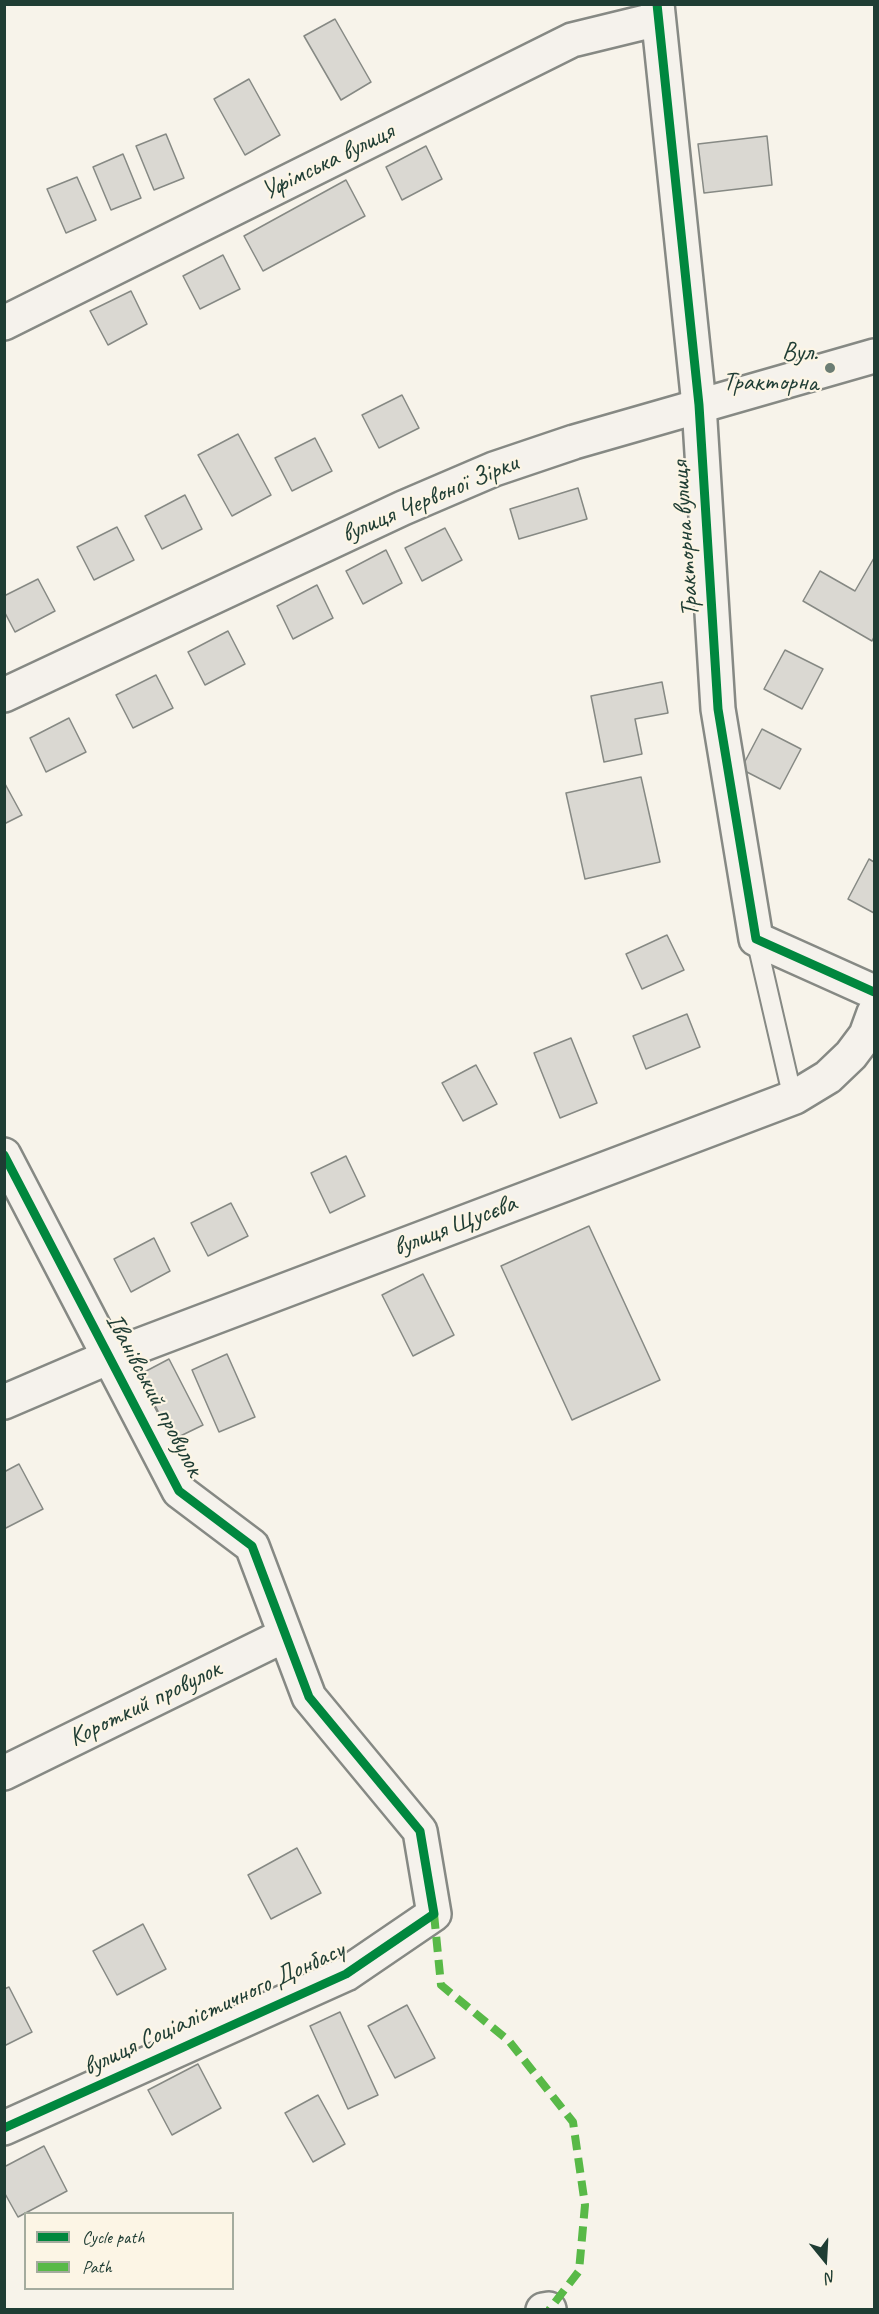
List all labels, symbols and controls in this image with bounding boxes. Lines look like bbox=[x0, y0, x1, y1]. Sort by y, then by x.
street label: Уфімська вулиця bbox=[257, 117, 399, 207]
place label: Вул. Тракторна bbox=[723, 337, 818, 398]
marker: Вул. Тракторна bbox=[823, 361, 837, 375]
street label: вулиця Червоної Зірки bbox=[337, 448, 523, 550]
street label: Тракторна вулиця bbox=[665, 460, 707, 618]
street label: вулиця Щусєва bbox=[389, 1188, 521, 1264]
street label: Іванівський провулок bbox=[98, 1308, 210, 1482]
street label: Короткий провулок bbox=[64, 1654, 226, 1754]
street label: вулиця Соціалістичного Донбасу bbox=[78, 1935, 350, 2083]
legend bbox=[24, 2212, 234, 2290]
text: Cycle path bbox=[82, 2226, 144, 2248]
north arrow bbox=[795, 2230, 855, 2290]
text: Path bbox=[82, 2256, 112, 2278]
text: N bbox=[823, 2266, 838, 2288]

